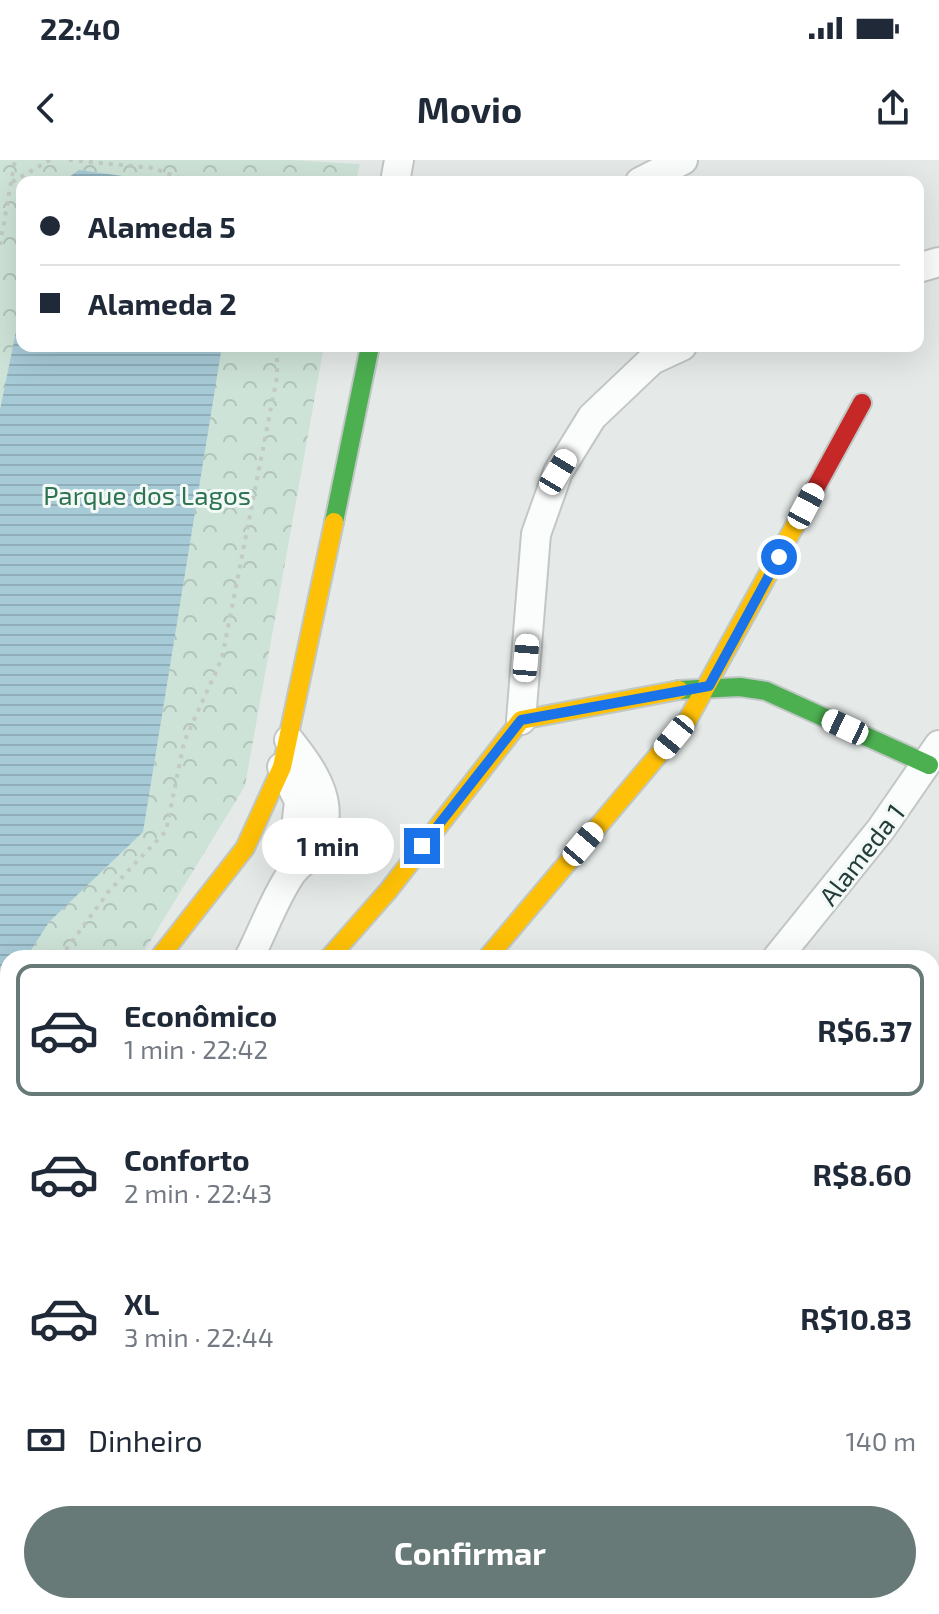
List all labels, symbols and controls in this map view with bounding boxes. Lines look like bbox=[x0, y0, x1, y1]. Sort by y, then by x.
text: 22:40 bbox=[40, 10, 121, 46]
icon: back bbox=[24, 86, 68, 130]
icon: share bbox=[871, 86, 915, 130]
text: Movio bbox=[417, 87, 522, 130]
text: Alameda 5 bbox=[88, 208, 236, 244]
text: Alameda 2 bbox=[88, 285, 237, 321]
car bbox=[535, 445, 581, 499]
park label: Parque dos Lagos bbox=[43, 479, 251, 510]
car bbox=[784, 479, 828, 533]
route start bbox=[761, 539, 797, 575]
car bbox=[512, 633, 540, 683]
car bbox=[818, 706, 872, 748]
car bbox=[650, 711, 698, 763]
street label: Alameda 1 bbox=[812, 797, 910, 911]
callout: 1 min bbox=[262, 818, 394, 874]
car bbox=[558, 818, 608, 870]
route end bbox=[404, 828, 440, 864]
text: 1 min bbox=[297, 830, 359, 861]
icon: car bbox=[28, 994, 100, 1066]
text: Econômico bbox=[124, 997, 277, 1033]
text: R$6.37 bbox=[817, 1012, 912, 1048]
text: 1 min · 22:42 bbox=[124, 1033, 268, 1064]
icon: car bbox=[28, 1138, 100, 1210]
text: Conforto bbox=[124, 1141, 250, 1177]
text: R$8.60 bbox=[813, 1156, 912, 1192]
text: 2 min · 22:43 bbox=[124, 1177, 272, 1208]
icon: car bbox=[28, 1282, 100, 1354]
text: XL bbox=[124, 1285, 159, 1321]
text: R$10.83 bbox=[800, 1300, 912, 1336]
text: 3 min · 22:44 bbox=[124, 1321, 274, 1352]
icon: cash bbox=[24, 1418, 68, 1462]
text: Dinheiro bbox=[88, 1422, 202, 1458]
text: 140 m bbox=[845, 1425, 916, 1456]
button: Confirmar bbox=[24, 1506, 916, 1598]

